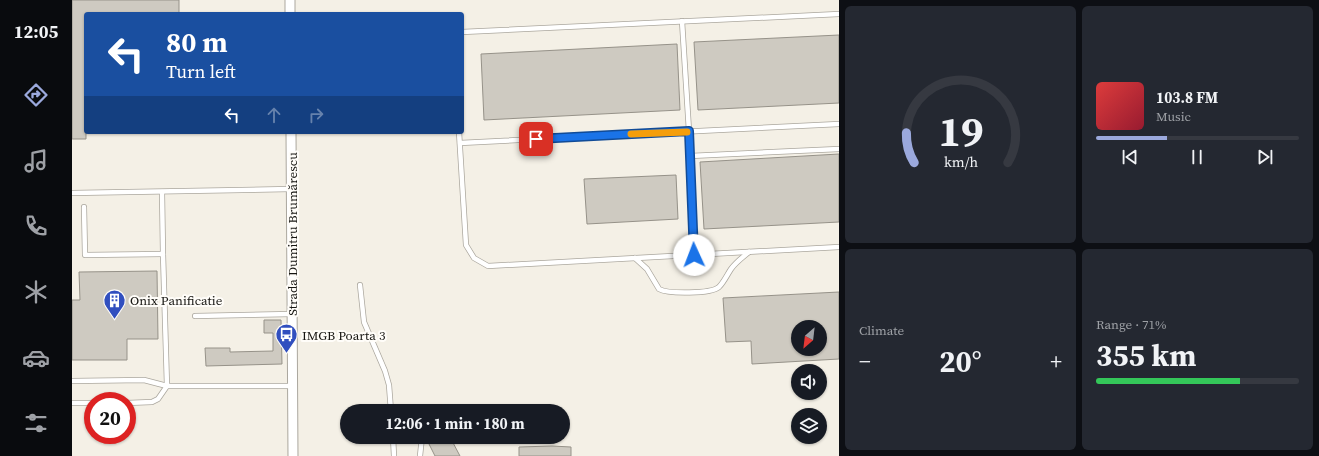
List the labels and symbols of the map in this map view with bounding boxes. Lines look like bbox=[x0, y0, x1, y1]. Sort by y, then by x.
pin bbox=[519, 122, 553, 156]
street label: Strada Dumitru Brumărescu bbox=[284, 152, 301, 316]
position arrow bbox=[673, 234, 715, 276]
building icon: Onix Panificatie bbox=[102, 287, 128, 320]
place label: Onix Panificatie bbox=[130, 292, 223, 309]
north arrow bbox=[791, 320, 827, 356]
bus stop icon: IMGB Poarta 3 bbox=[273, 322, 299, 355]
place label: IMGB Poarta 3 bbox=[302, 327, 385, 344]
speed limit sign: 20 bbox=[84, 392, 136, 444]

